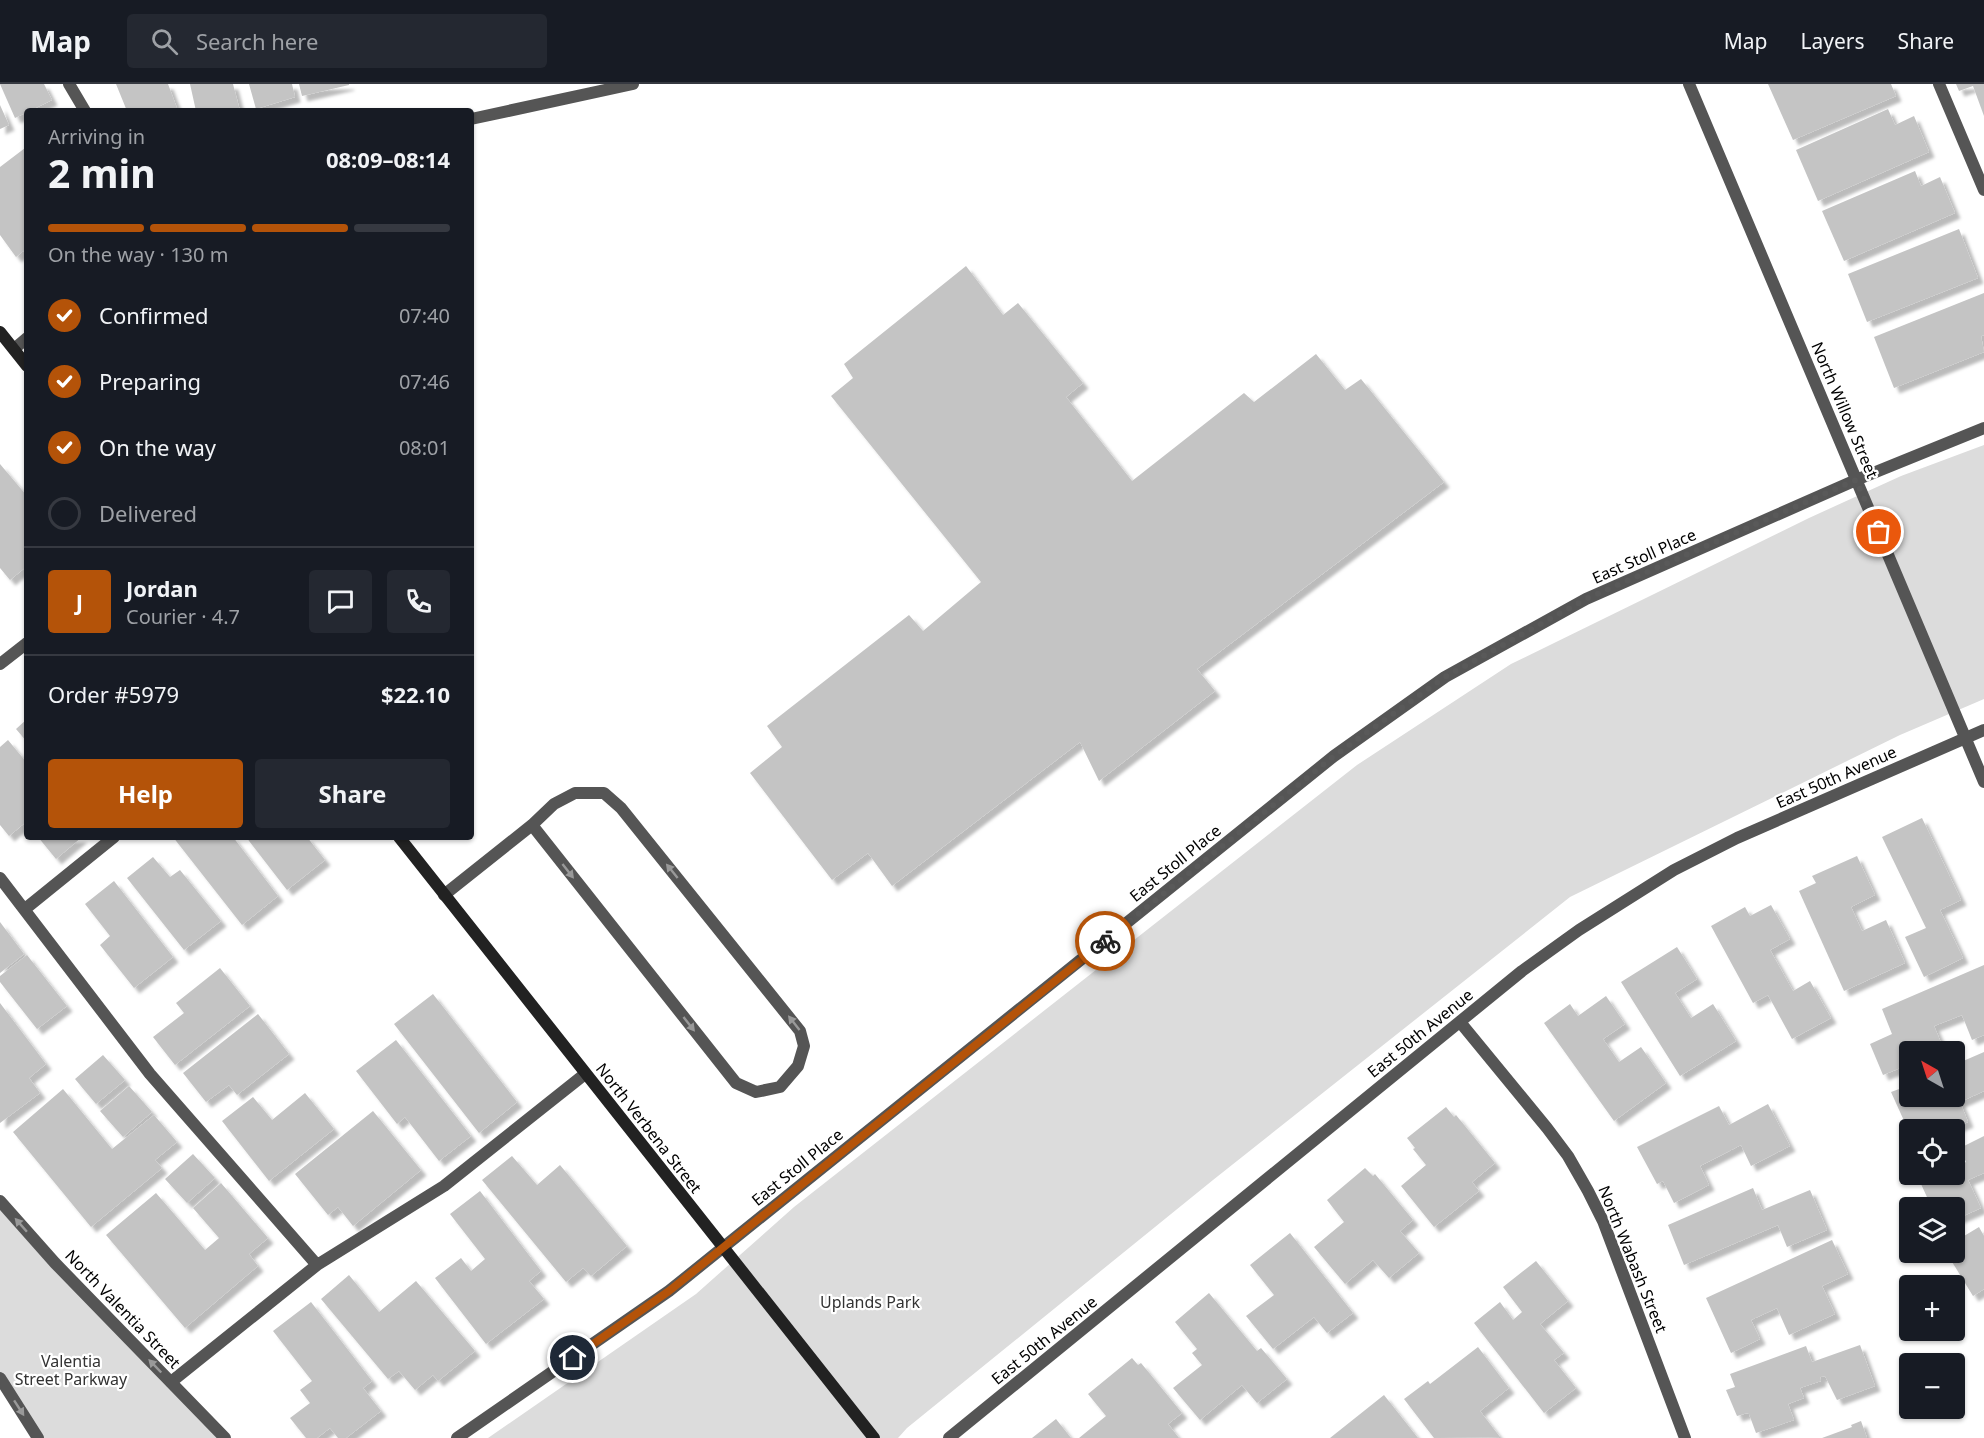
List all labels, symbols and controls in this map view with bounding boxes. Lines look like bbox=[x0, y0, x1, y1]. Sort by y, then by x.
search box bbox=[127, 14, 547, 68]
text: Map bbox=[30, 22, 91, 60]
icon: search bbox=[148, 25, 181, 58]
text: Search here bbox=[196, 26, 318, 56]
text: Map bbox=[1724, 27, 1768, 55]
text: Layers bbox=[1801, 27, 1865, 55]
text: Share bbox=[1898, 27, 1954, 55]
text: Arriving in bbox=[48, 123, 145, 150]
text: 08:09–08:14 bbox=[326, 144, 450, 174]
text: 2 min bbox=[48, 146, 155, 199]
text: On the way · 130 m bbox=[48, 241, 228, 268]
icon: check bbox=[48, 299, 81, 332]
text: Confirmed bbox=[99, 300, 209, 330]
text: 07:40 bbox=[399, 302, 450, 329]
street label: North Willow Street bbox=[1806, 338, 1884, 482]
icon: check bbox=[48, 365, 81, 398]
text: Preparing bbox=[99, 366, 201, 396]
text: 07:46 bbox=[399, 368, 450, 395]
icon: check bbox=[48, 431, 81, 464]
text: On the way bbox=[99, 432, 216, 462]
text: 08:01 bbox=[399, 434, 450, 461]
text: Delivered bbox=[99, 498, 197, 528]
pin bbox=[1853, 506, 1904, 557]
icon: bag bbox=[1862, 515, 1895, 548]
street label: East Stoll Place bbox=[1589, 523, 1699, 589]
button: chat bbox=[309, 570, 372, 633]
button: phone bbox=[387, 570, 450, 633]
text: Jordan bbox=[126, 573, 198, 603]
text: J bbox=[76, 586, 83, 616]
text: Courier · 4.7 bbox=[126, 603, 240, 630]
text: Order #5979 bbox=[48, 679, 179, 709]
text: $22.10 bbox=[381, 679, 450, 709]
street label: East 50th Avenue bbox=[1772, 741, 1900, 813]
button: Help bbox=[48, 759, 243, 828]
button: Share bbox=[255, 759, 450, 828]
street label: East Stoll Place bbox=[1125, 819, 1225, 907]
one-way arrow bbox=[562, 863, 575, 879]
one-way arrow bbox=[666, 864, 679, 879]
courier bbox=[1075, 911, 1135, 971]
icon: bike bbox=[1089, 925, 1122, 958]
street label: East 50th Avenue bbox=[1363, 984, 1477, 1082]
one-way arrow bbox=[683, 1016, 696, 1032]
one-way arrow bbox=[788, 1016, 800, 1032]
north arrow bbox=[1899, 1041, 1965, 1107]
map controls bbox=[1899, 1041, 1965, 1419]
street label: North Verbena Street bbox=[591, 1058, 707, 1198]
button: locate bbox=[1899, 1119, 1965, 1185]
street label: East Stoll Place bbox=[747, 1123, 847, 1211]
street label: North Wabash Street bbox=[1593, 1182, 1673, 1336]
button: layers bbox=[1899, 1197, 1965, 1263]
one-way arrow bbox=[15, 1218, 28, 1233]
street label: North Valentia Street bbox=[60, 1245, 186, 1373]
button: + bbox=[1899, 1275, 1965, 1341]
park label: Uplands Park bbox=[820, 1291, 920, 1313]
street label: East 50th Avenue bbox=[987, 1291, 1101, 1389]
pin bbox=[547, 1332, 598, 1383]
icon: home bbox=[556, 1341, 589, 1374]
park label: Valentia Street Parkway bbox=[15, 1350, 128, 1390]
button: − bbox=[1899, 1353, 1965, 1419]
one-way arrow bbox=[149, 1359, 163, 1373]
one-way arrow bbox=[14, 1400, 25, 1416]

